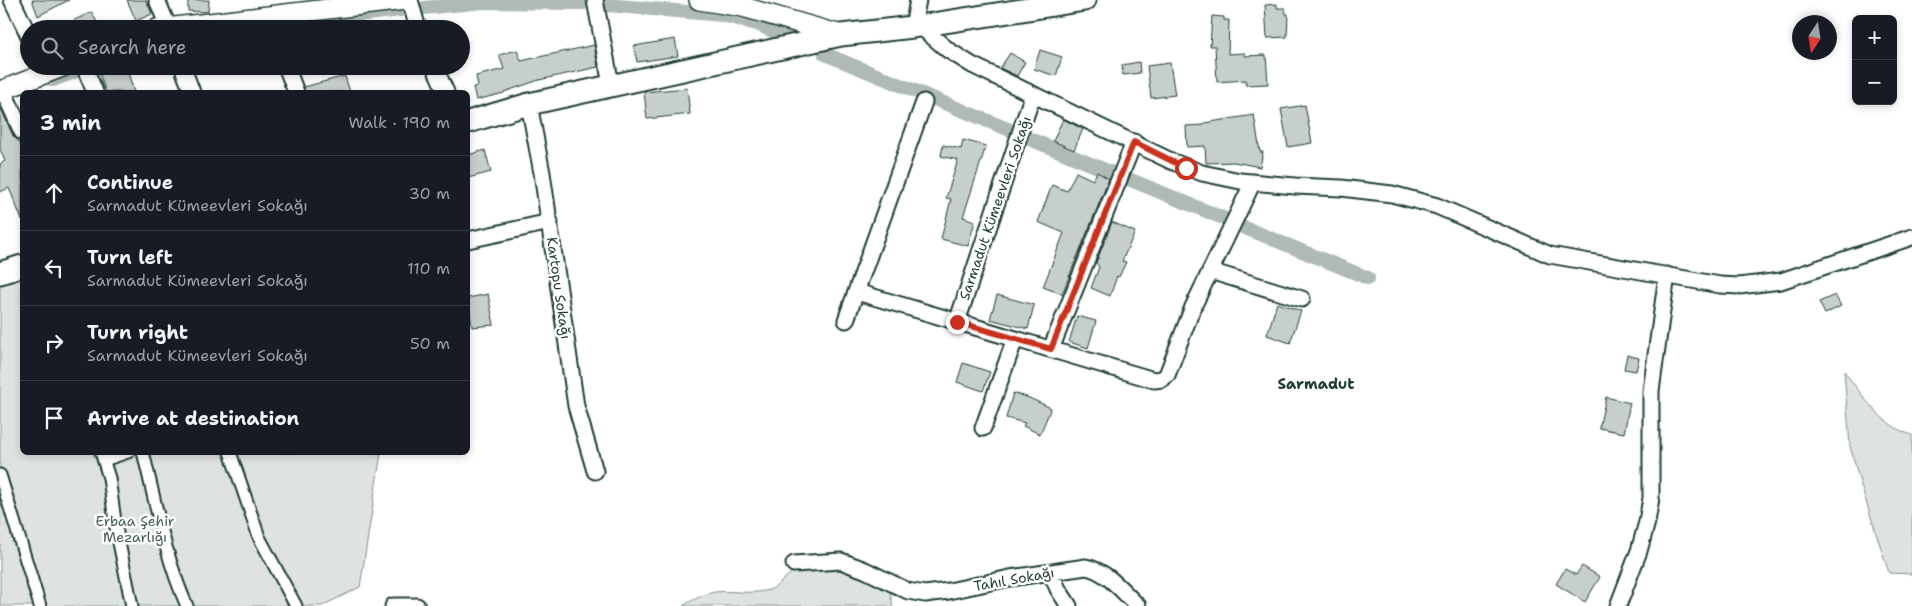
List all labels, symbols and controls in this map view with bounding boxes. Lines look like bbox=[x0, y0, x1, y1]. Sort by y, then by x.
north arrow bbox=[1792, 15, 1837, 60]
map controls bbox=[1852, 15, 1897, 105]
button: + bbox=[1852, 15, 1897, 60]
search box bbox=[20, 20, 470, 75]
icon: search bbox=[38, 34, 66, 62]
text: Search here bbox=[78, 35, 187, 60]
button: − bbox=[1852, 60, 1897, 105]
text: 3 min bbox=[40, 109, 101, 137]
text: Walk · 190 m bbox=[348, 112, 450, 133]
street label: Sarmadut Kümeevleri Sokağı bbox=[955, 114, 1035, 302]
route start bbox=[1175, 157, 1198, 180]
text: Continue bbox=[87, 170, 173, 195]
icon: ahead bbox=[40, 179, 68, 207]
text: 30 m bbox=[409, 183, 450, 204]
text: Sarmadut Kümeevleri Sokağı bbox=[87, 195, 308, 216]
street label: Kartopu Sokağı bbox=[543, 236, 575, 340]
text: Turn left bbox=[87, 245, 173, 270]
icon: left bbox=[40, 254, 68, 282]
text: 110 m bbox=[407, 258, 450, 279]
text: Sarmadut Kümeevleri Sokağı bbox=[87, 270, 308, 291]
route end bbox=[946, 311, 969, 334]
text: Turn right bbox=[87, 320, 188, 345]
icon: right bbox=[40, 329, 68, 357]
text: 50 m bbox=[410, 333, 450, 354]
text: Sarmadut Kümeevleri Sokağı bbox=[87, 345, 308, 366]
district label: Sarmadut bbox=[1278, 374, 1354, 394]
icon: arrive bbox=[40, 404, 68, 432]
text: Arrive at destination bbox=[87, 406, 299, 431]
park label: Erbaa Şehir Mezarlığı bbox=[96, 512, 175, 546]
street label: Tahıl Sokağı bbox=[972, 563, 1056, 595]

